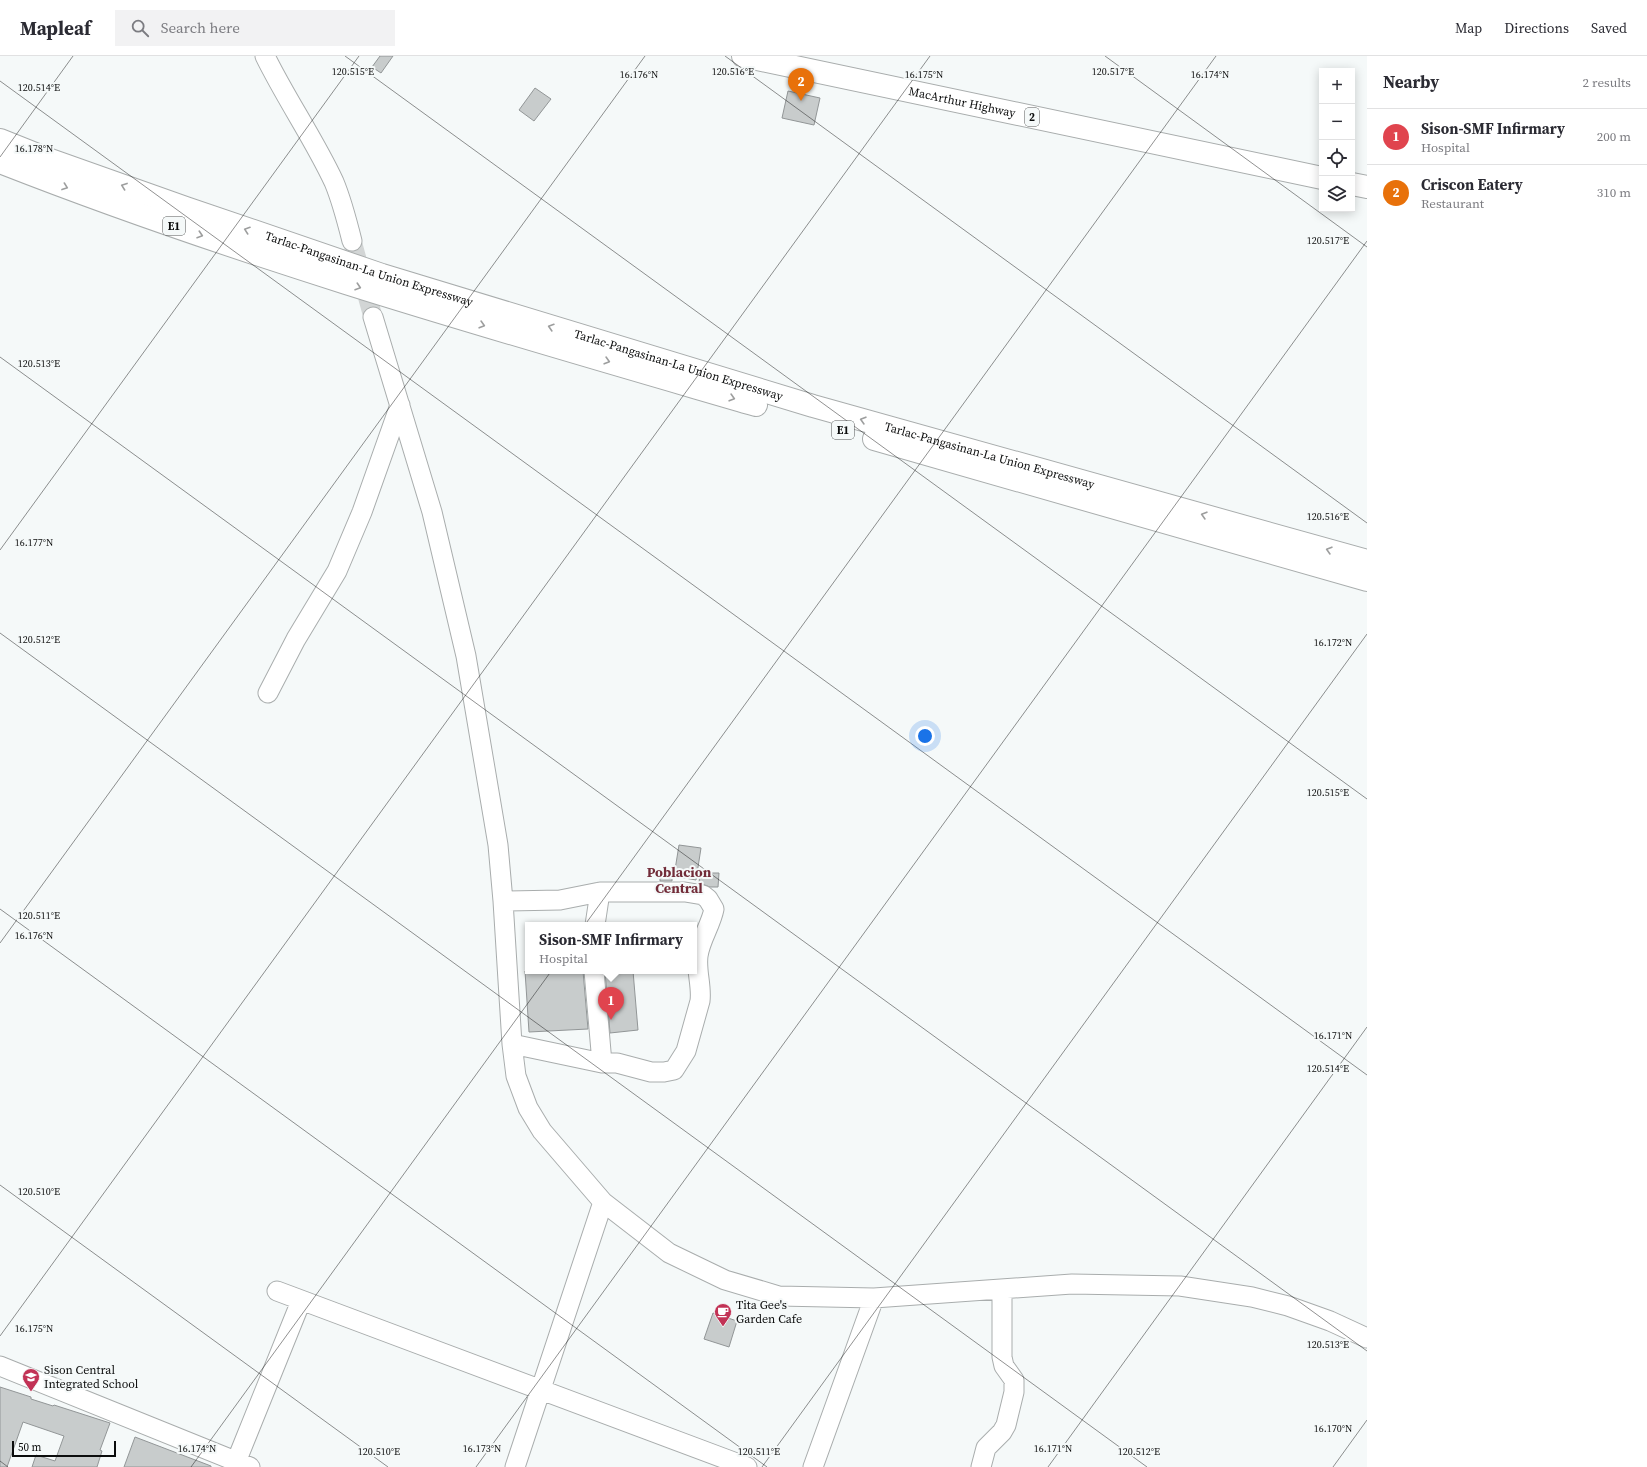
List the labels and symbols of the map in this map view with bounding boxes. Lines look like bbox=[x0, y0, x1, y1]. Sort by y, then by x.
text: 120.515°E bbox=[332, 65, 374, 78]
text: 120.516°E bbox=[712, 65, 754, 78]
text: 120.517°E bbox=[1092, 65, 1134, 78]
text: 16.176°N bbox=[620, 68, 658, 81]
pin: 2 bbox=[788, 68, 814, 101]
text: 16.175°N bbox=[905, 68, 943, 81]
text: 16.174°N bbox=[1191, 68, 1229, 81]
text: 120.514°E bbox=[18, 81, 60, 94]
street label: MacArthur Highway bbox=[907, 83, 1018, 121]
road number: 2 bbox=[1025, 108, 1039, 126]
text: 16.178°N bbox=[15, 142, 53, 155]
one-way arrow bbox=[61, 182, 68, 190]
one-way arrow bbox=[121, 183, 128, 191]
road number: E1 bbox=[163, 217, 185, 235]
one-way arrow bbox=[243, 226, 250, 234]
street label: Tarlac-Pangasinan-La Union Expressway bbox=[263, 228, 476, 310]
one-way arrow bbox=[197, 230, 204, 239]
text: 120.517°E bbox=[1307, 234, 1349, 247]
one-way arrow bbox=[354, 282, 361, 291]
one-way arrow bbox=[479, 320, 486, 329]
one-way arrow bbox=[548, 323, 555, 332]
street label: Tarlac-Pangasinan-La Union Expressway bbox=[572, 326, 786, 405]
one-way arrow bbox=[603, 356, 610, 365]
text: 120.513°E bbox=[18, 357, 60, 370]
one-way arrow bbox=[728, 393, 735, 402]
one-way arrow bbox=[860, 416, 867, 425]
street label: Tarlac-Pangasinan-La Union Expressway bbox=[883, 418, 1097, 493]
road number: E1 bbox=[832, 421, 854, 439]
text: 120.516°E bbox=[1307, 510, 1349, 523]
one-way arrow bbox=[1201, 511, 1208, 520]
text: 16.177°N bbox=[15, 536, 53, 549]
one-way arrow bbox=[1326, 546, 1333, 555]
text: 120.512°E bbox=[18, 633, 60, 646]
text: 16.172°N bbox=[1314, 636, 1352, 649]
your location bbox=[915, 726, 935, 746]
text: 120.515°E bbox=[1307, 786, 1349, 799]
district label: Poblacion Central bbox=[647, 862, 712, 898]
text: 120.511°E bbox=[18, 909, 60, 922]
text: 16.176°N bbox=[15, 929, 53, 942]
pin: 1 bbox=[598, 987, 624, 1020]
text: 16.171°N bbox=[1314, 1029, 1352, 1042]
text: 120.514°E bbox=[1307, 1062, 1349, 1075]
text: 120.510°E bbox=[18, 1185, 60, 1198]
place label: Tita Gee's Garden Cafe bbox=[736, 1297, 802, 1327]
cafe icon: Tita Gee's Garden Cafe bbox=[713, 1302, 733, 1327]
text: 16.175°N bbox=[15, 1322, 53, 1335]
text: 120.513°E bbox=[1307, 1338, 1349, 1351]
place label: Sison Central Integrated School bbox=[44, 1362, 139, 1392]
school or university icon: Sison Central Integrated School bbox=[21, 1367, 41, 1392]
text: 16.170°N bbox=[1314, 1422, 1352, 1435]
scale bar bbox=[12, 1439, 116, 1458]
text: 16.174°N bbox=[178, 1442, 216, 1455]
text: 16.173°N bbox=[463, 1442, 501, 1455]
text: 16.171°N bbox=[1034, 1442, 1072, 1455]
text: 120.510°E bbox=[358, 1445, 400, 1458]
text: 120.511°E bbox=[738, 1445, 780, 1458]
text: 120.512°E bbox=[1118, 1445, 1160, 1458]

